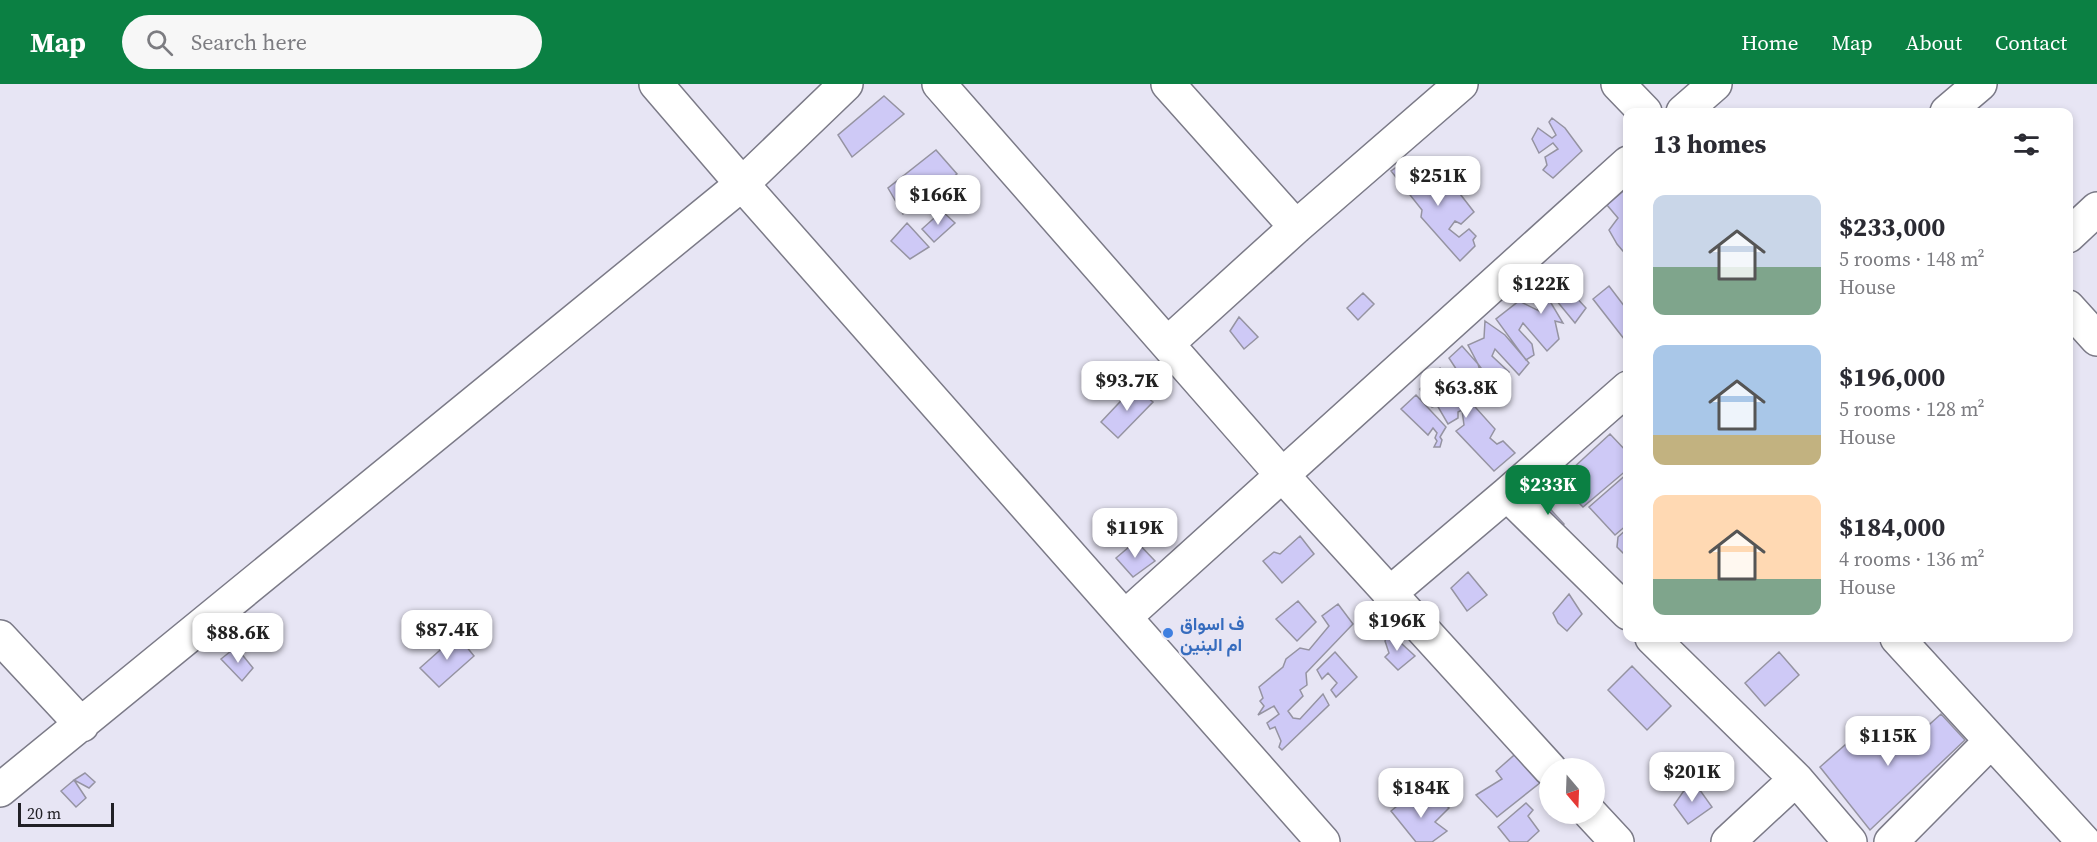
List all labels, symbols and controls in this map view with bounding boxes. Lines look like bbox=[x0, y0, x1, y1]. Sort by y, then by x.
search box bbox=[122, 15, 542, 69]
text: Map bbox=[30, 23, 86, 61]
icon: search bbox=[143, 26, 176, 59]
text: Search here bbox=[191, 27, 307, 57]
text: Home bbox=[1741, 28, 1799, 57]
text: Map bbox=[1832, 28, 1873, 57]
text: About bbox=[1906, 28, 1962, 57]
text: Contact bbox=[1995, 28, 2067, 57]
text: 13 homes bbox=[1653, 126, 1766, 162]
icon: filters bbox=[2010, 128, 2043, 161]
pin: $251K bbox=[1396, 156, 1480, 207]
text: $251K bbox=[1409, 161, 1467, 189]
pin: $166K bbox=[896, 175, 980, 226]
text: $166K bbox=[909, 180, 967, 208]
text: $233,000 bbox=[1839, 209, 1945, 245]
icon: home bbox=[1701, 219, 1773, 291]
text: 5 rooms · 148 m² bbox=[1839, 245, 1985, 273]
pin: $122K bbox=[1499, 264, 1583, 315]
text: $122K bbox=[1512, 269, 1570, 297]
text: House bbox=[1839, 273, 1896, 301]
text: $196,000 bbox=[1839, 359, 1945, 395]
pin: $93.7K bbox=[1078, 361, 1176, 412]
text: $93.7K bbox=[1095, 366, 1159, 394]
pin: $63.8K bbox=[1417, 368, 1515, 419]
icon: home bbox=[1701, 369, 1773, 441]
text: $63.8K bbox=[1434, 373, 1498, 401]
text: 5 rooms · 128 m² bbox=[1839, 395, 1985, 423]
text: House bbox=[1839, 423, 1896, 451]
pin: $233K bbox=[1506, 465, 1590, 516]
text: $233K bbox=[1519, 470, 1577, 498]
pin: $119K bbox=[1093, 508, 1177, 559]
text: $184,000 bbox=[1839, 509, 1945, 545]
text: $119K bbox=[1106, 513, 1164, 541]
icon: home bbox=[1701, 519, 1773, 591]
text: 4 rooms · 136 m² bbox=[1839, 545, 1985, 573]
text: House bbox=[1839, 573, 1896, 601]
pin: $196K bbox=[1355, 601, 1439, 652]
text: $196K bbox=[1368, 606, 1426, 634]
pin: $87.4K bbox=[398, 610, 496, 661]
place label: ف اسواق ام البنين bbox=[1180, 611, 1244, 657]
pin: $88.6K bbox=[189, 613, 287, 664]
text: $87.4K bbox=[415, 615, 479, 643]
text: $88.6K bbox=[206, 618, 270, 646]
marker: ف اسواق ام البنين bbox=[1161, 626, 1175, 640]
pin: $115K bbox=[1846, 716, 1930, 767]
text: $115K bbox=[1859, 721, 1917, 749]
pin: $201K bbox=[1650, 752, 1734, 803]
text: $201K bbox=[1663, 757, 1721, 785]
north arrow bbox=[1539, 758, 1605, 824]
map controls bbox=[1539, 758, 1605, 824]
pin: $184K bbox=[1379, 768, 1463, 819]
text: $184K bbox=[1392, 773, 1450, 801]
scale bar bbox=[18, 800, 114, 828]
text: 20 m bbox=[27, 802, 61, 824]

